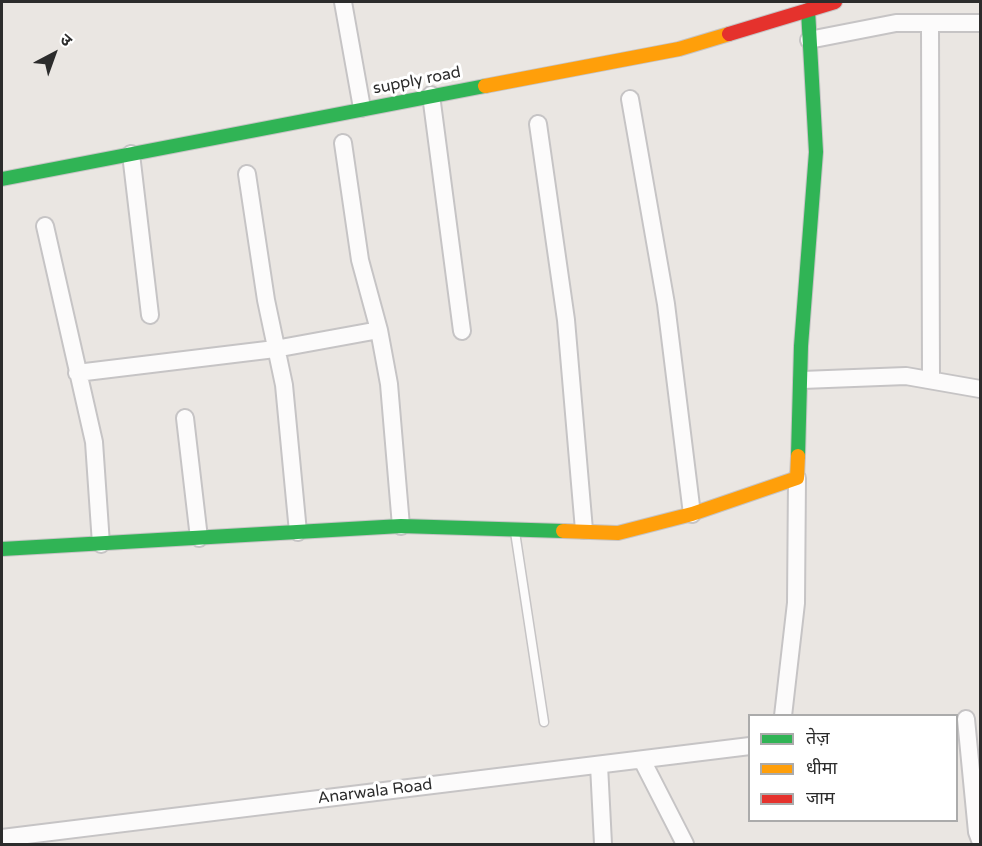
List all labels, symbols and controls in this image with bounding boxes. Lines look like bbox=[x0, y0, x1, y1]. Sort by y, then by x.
north arrow bbox=[24, 24, 84, 84]
text: उ bbox=[56, 30, 76, 51]
street label: supply road bbox=[371, 63, 463, 99]
legend bbox=[748, 714, 958, 822]
text: तेज़ bbox=[806, 727, 830, 749]
text: धीमा bbox=[806, 757, 837, 779]
street label: Anarwala Road bbox=[316, 775, 434, 809]
text: जाम bbox=[806, 787, 835, 809]

